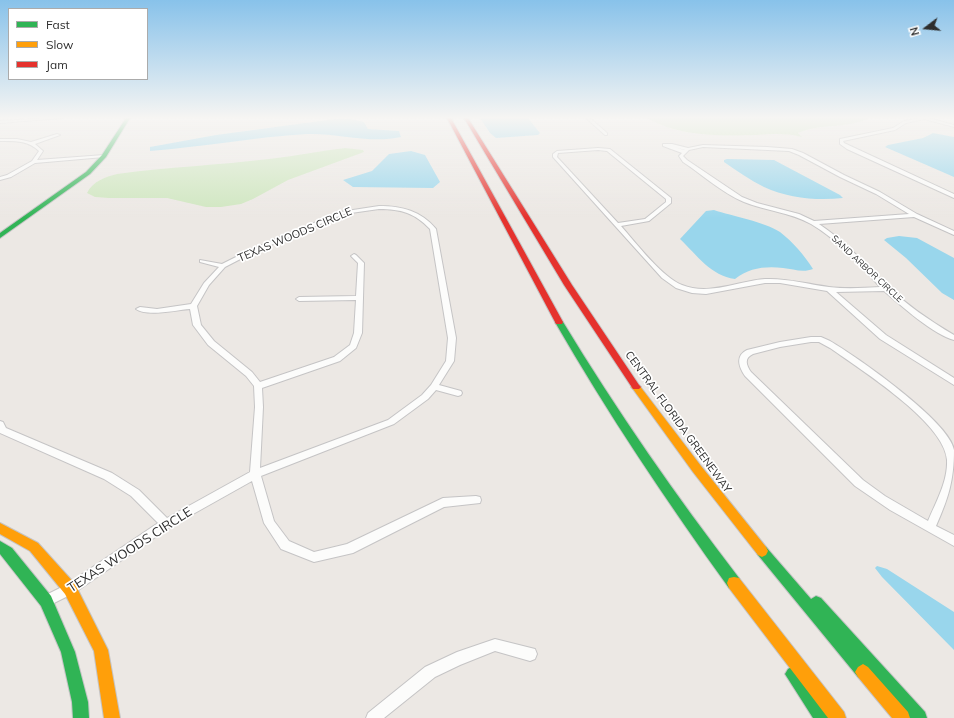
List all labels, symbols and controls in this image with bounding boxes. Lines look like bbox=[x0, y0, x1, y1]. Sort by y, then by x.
legend bbox=[8, 8, 148, 80]
north arrow bbox=[906, 8, 946, 48]
text: Fast bbox=[46, 17, 70, 32]
text: N bbox=[907, 25, 922, 37]
text: Slow bbox=[46, 37, 74, 52]
text: Jam bbox=[46, 57, 68, 72]
street label: TEXAS WOODS CIRCLE bbox=[236, 205, 354, 265]
street label: SAND ARBOR CIRCLE bbox=[829, 233, 905, 305]
street label: CENTRAL FLORIDA GREENEWAY bbox=[622, 349, 734, 495]
street label: TEXAS WOODS CIRCLE bbox=[65, 504, 195, 596]

